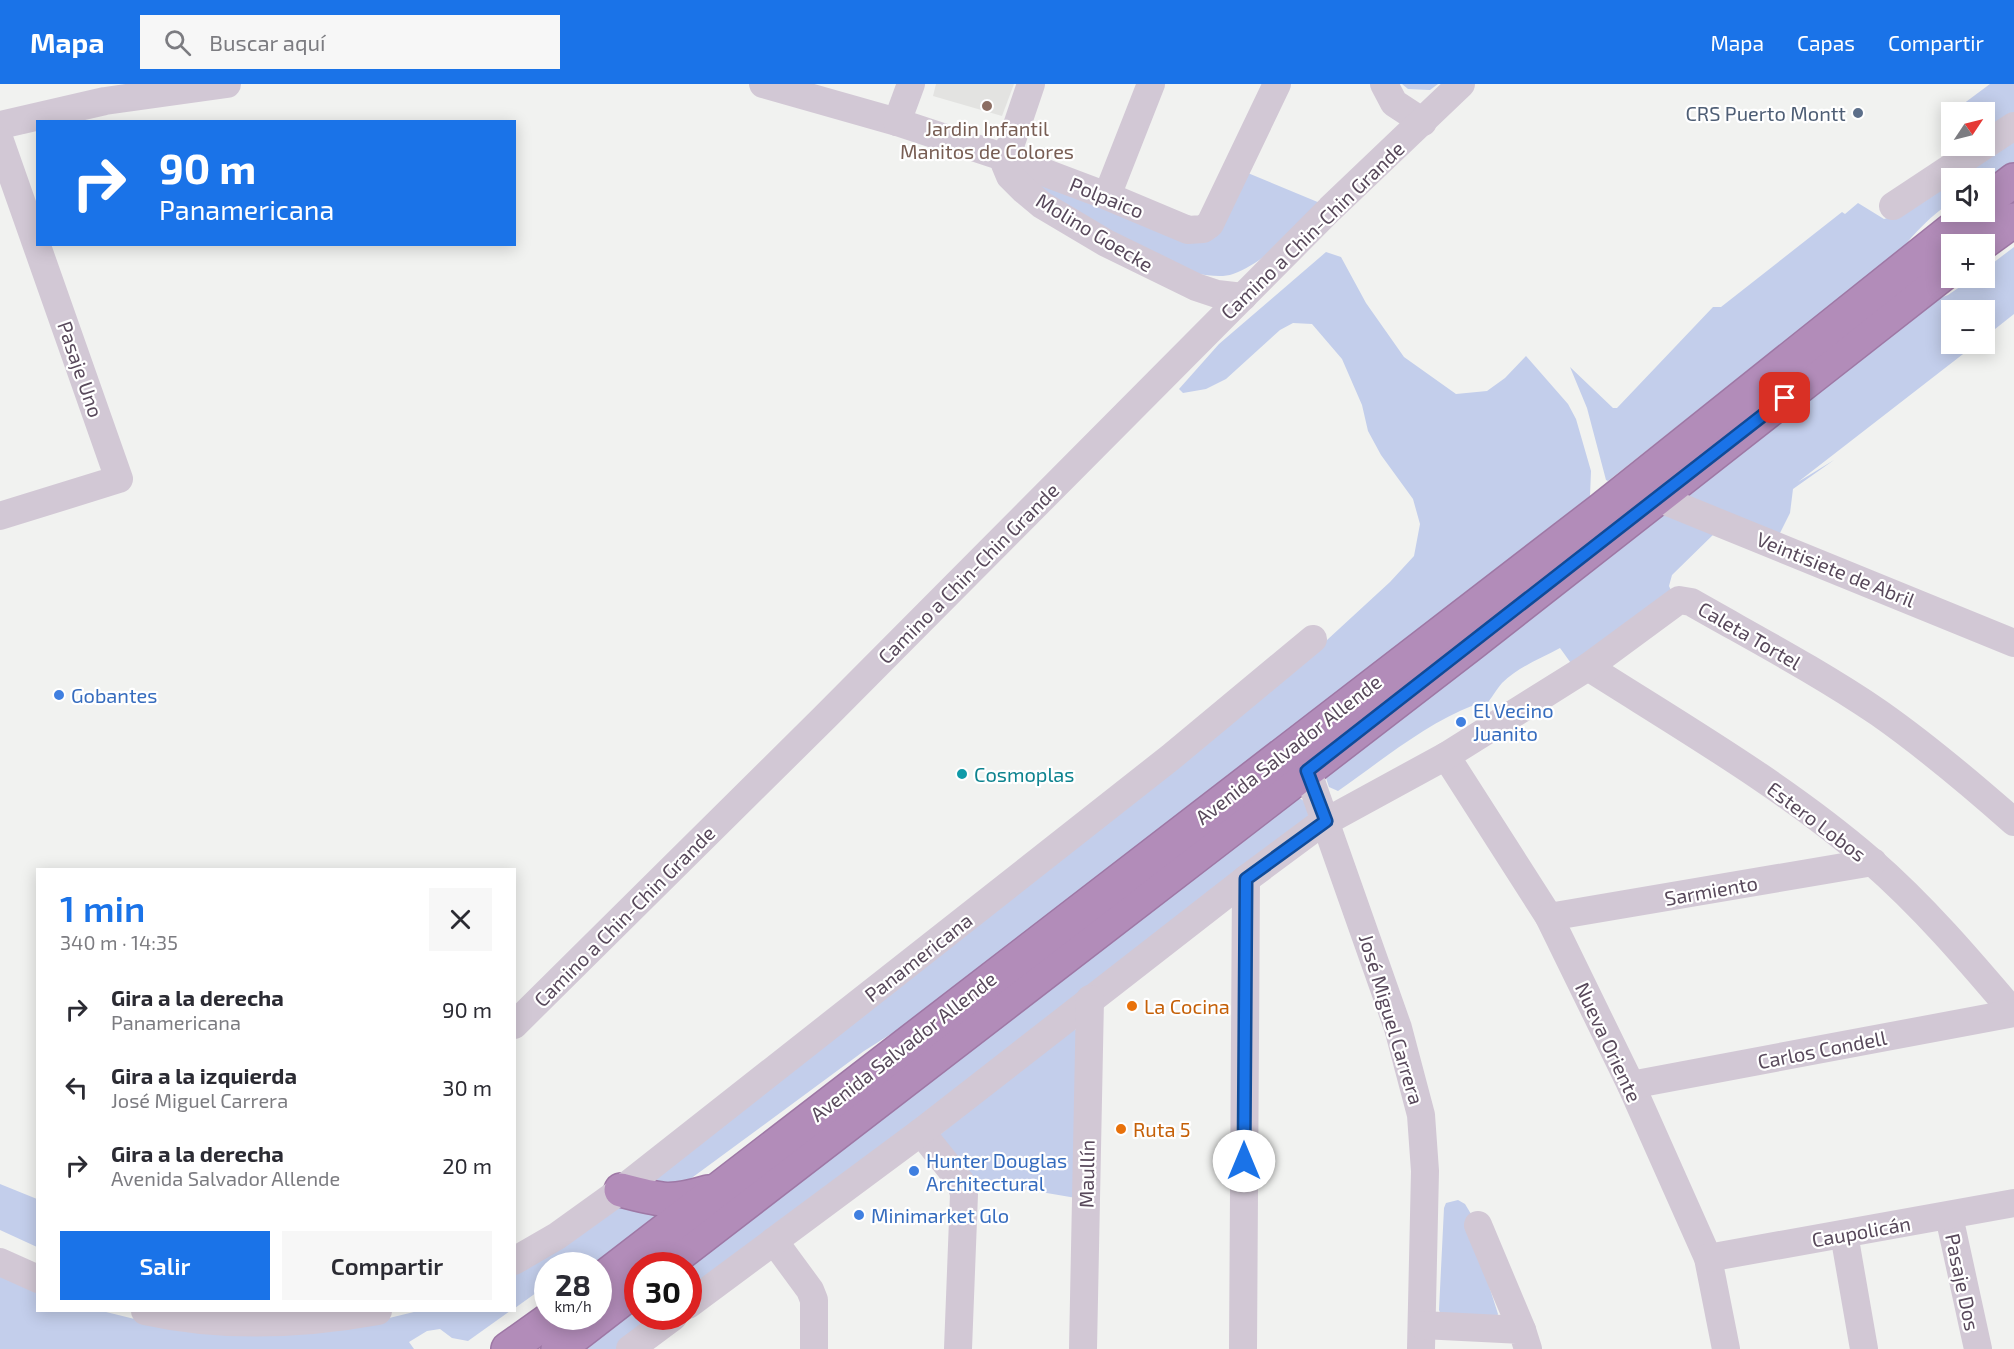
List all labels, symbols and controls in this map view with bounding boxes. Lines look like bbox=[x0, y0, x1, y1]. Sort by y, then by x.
search box bbox=[140, 15, 560, 69]
text: Mapa bbox=[30, 25, 104, 59]
icon: search bbox=[161, 26, 194, 59]
text: Buscar aquí bbox=[209, 29, 325, 55]
text: Mapa bbox=[1710, 30, 1764, 55]
text: Capas bbox=[1797, 30, 1855, 55]
text: Compartir bbox=[1888, 30, 1984, 55]
marker: Jardin Infantil Manitos de Colores bbox=[980, 99, 994, 113]
place label: CRS Puerto Montt bbox=[1685, 101, 1846, 125]
north arrow bbox=[1941, 102, 1995, 156]
map controls bbox=[1941, 102, 1995, 354]
marker: CRS Puerto Montt bbox=[1851, 106, 1865, 120]
place label: Jardin Infantil Manitos de Colores bbox=[900, 116, 1074, 163]
street label: Camino a Chin-Chin Grande bbox=[1215, 136, 1409, 324]
text: 90 m bbox=[159, 142, 256, 192]
icon: right bbox=[60, 144, 138, 222]
button: sound bbox=[1941, 168, 1995, 222]
street label: Polpaico bbox=[1067, 171, 1147, 223]
street label: Molino Goecke bbox=[1032, 188, 1158, 276]
text: Panamericana bbox=[159, 193, 334, 225]
button: + bbox=[1941, 234, 1995, 288]
button: − bbox=[1941, 300, 1995, 354]
street label: Pasaje Uno bbox=[53, 318, 109, 420]
pin bbox=[1759, 372, 1810, 423]
icon: arrive bbox=[1768, 381, 1801, 414]
street label: Camino a Chin-Chin Grande bbox=[873, 478, 1063, 668]
street label: Veintisiete de Abril bbox=[1753, 526, 1919, 612]
street label: Caleta Tortel bbox=[1694, 596, 1806, 674]
street label: Avenida Salvador Allende bbox=[1190, 669, 1386, 829]
place label: Gobantes bbox=[71, 683, 157, 707]
marker: Gobantes bbox=[52, 688, 66, 702]
place label: El Vecino Juanito bbox=[1473, 698, 1554, 745]
marker: El Vecino Juanito bbox=[1454, 715, 1468, 729]
place label: Cosmoplas bbox=[974, 762, 1074, 786]
marker: Cosmoplas bbox=[955, 767, 969, 781]
street label: Estero Lobos bbox=[1763, 776, 1871, 866]
street label: Camino a Chin-Chin Grande bbox=[529, 821, 719, 1011]
street label: Sarmiento bbox=[1663, 870, 1759, 910]
text: 1 min bbox=[60, 886, 145, 929]
button: close bbox=[429, 888, 492, 951]
street label: Panamericana bbox=[859, 908, 977, 1006]
text: 340 m · 14:35 bbox=[60, 930, 178, 954]
street label: José Miguel Carrera bbox=[1355, 931, 1429, 1107]
street label: Avenida Salvador Allende bbox=[805, 966, 1001, 1126]
street label: Nueva Oriente bbox=[1571, 978, 1647, 1106]
text: Gira a la derecha bbox=[111, 984, 284, 1010]
icon: right bbox=[60, 993, 93, 1026]
place label: La Cocina bbox=[1144, 994, 1230, 1018]
text: 90 m bbox=[442, 996, 492, 1022]
marker: La Cocina bbox=[1125, 999, 1139, 1013]
text: Panamericana bbox=[111, 1010, 241, 1034]
street label: Carlos Condell bbox=[1756, 1025, 1889, 1073]
text: Gira a la izquierda bbox=[111, 1062, 297, 1088]
icon: left bbox=[60, 1071, 93, 1104]
text: 30 m bbox=[442, 1074, 492, 1100]
text: José Miguel Carrera bbox=[111, 1088, 288, 1112]
place label: Ruta 5 bbox=[1133, 1117, 1191, 1141]
marker: Ruta 5 bbox=[1114, 1122, 1128, 1136]
position arrow bbox=[1212, 1129, 1276, 1193]
text: Gira a la derecha bbox=[111, 1140, 284, 1166]
street label: Maullín bbox=[1073, 1140, 1099, 1208]
place label: Hunter Douglas Architectural bbox=[926, 1148, 1067, 1195]
icon: right bbox=[60, 1149, 93, 1182]
text: 20 m bbox=[442, 1152, 492, 1178]
marker: Hunter Douglas Architectural bbox=[907, 1164, 921, 1178]
text: Avenida Salvador Allende bbox=[111, 1166, 340, 1190]
place label: Minimarket Glo bbox=[871, 1203, 1009, 1227]
marker: Minimarket Glo bbox=[852, 1208, 866, 1222]
street label: Caupolicán bbox=[1810, 1210, 1912, 1252]
button: Salir bbox=[60, 1231, 270, 1300]
button: Compartir bbox=[282, 1231, 492, 1300]
street label: Pasaje Dos bbox=[1941, 1231, 1985, 1333]
speed limit sign: 30 bbox=[624, 1252, 702, 1330]
text: 28 bbox=[555, 1266, 591, 1302]
text: km/h bbox=[554, 1297, 592, 1315]

